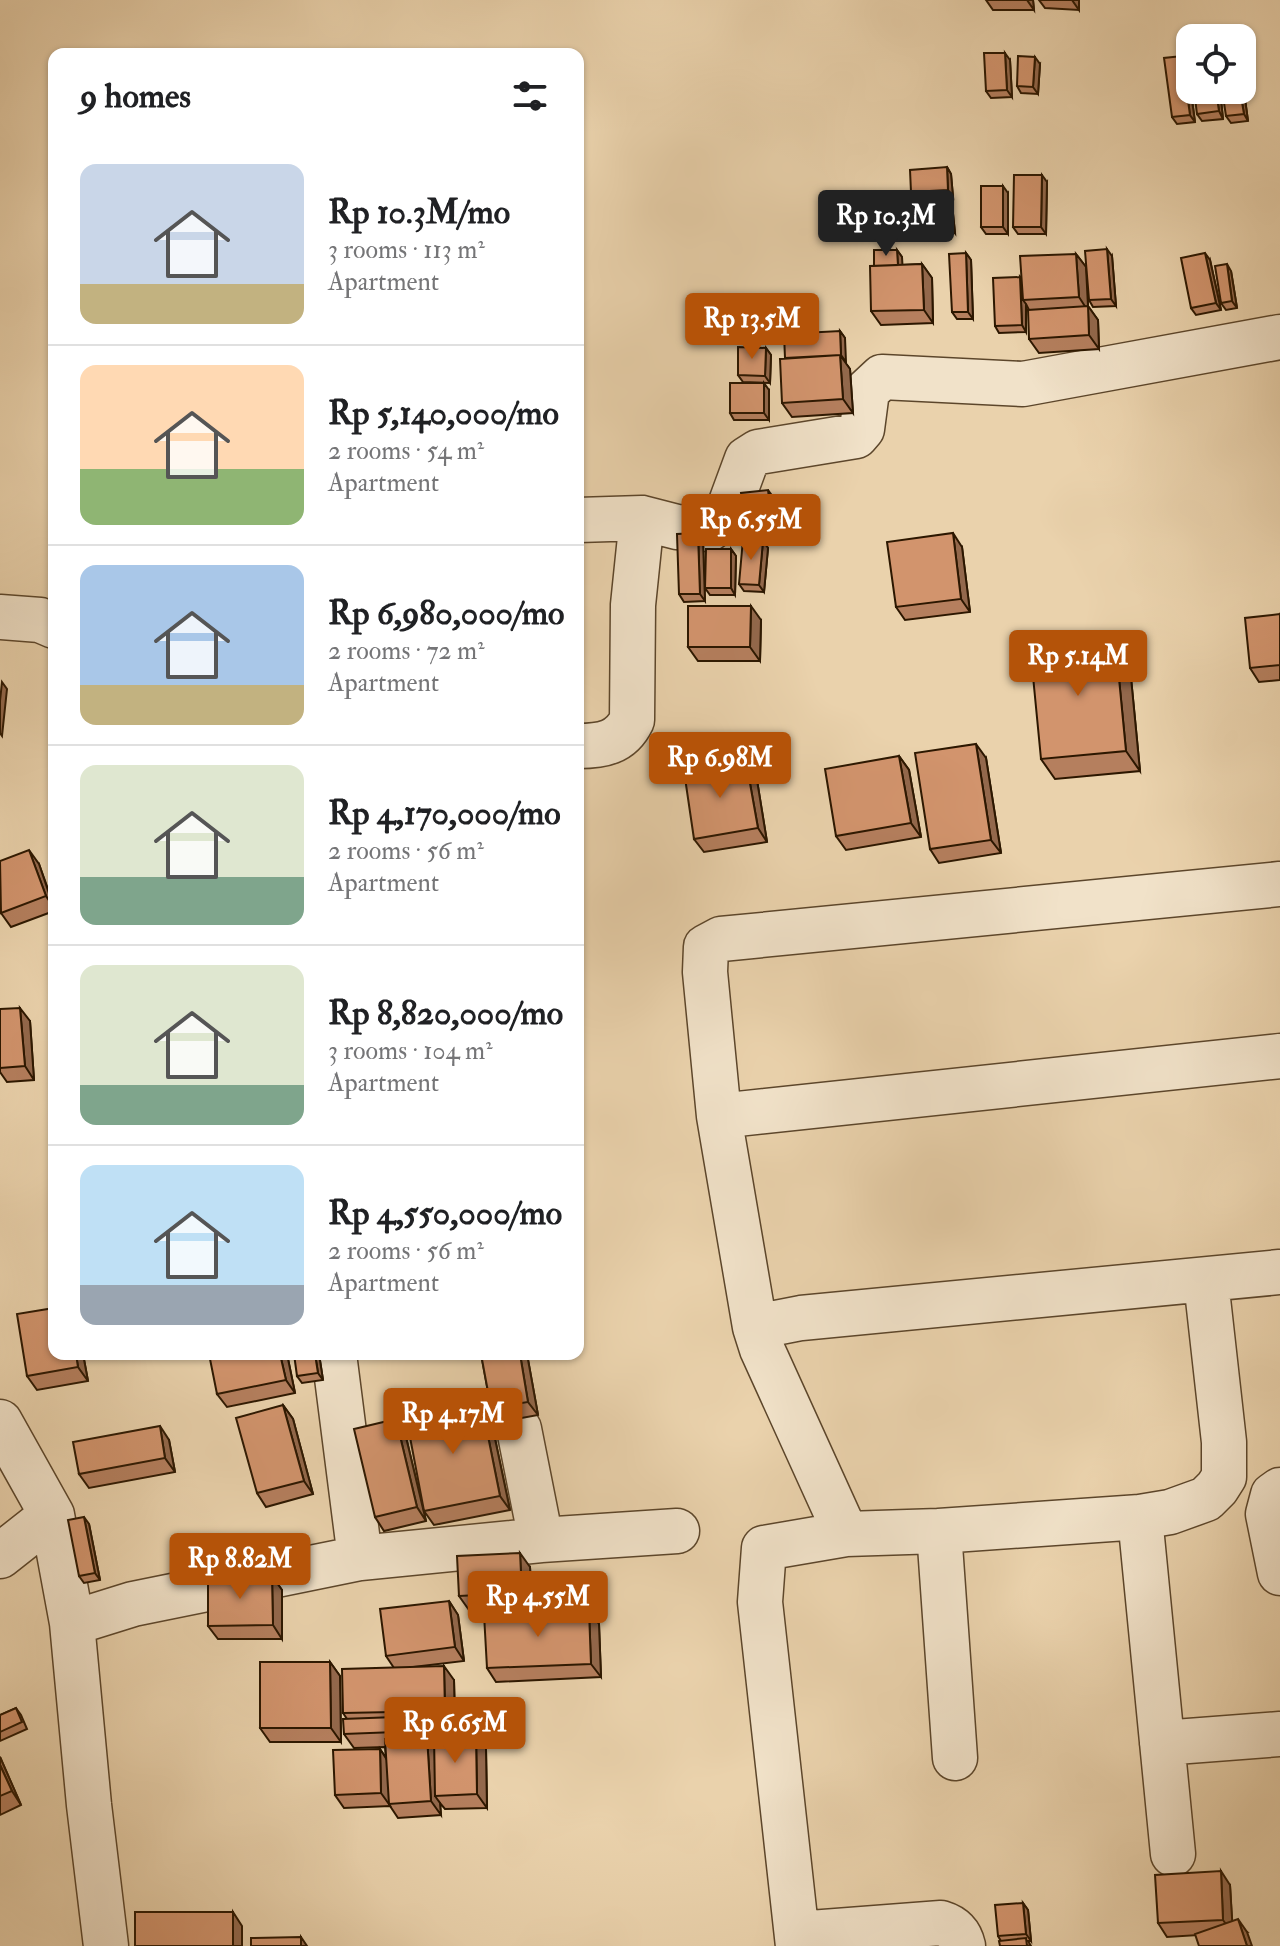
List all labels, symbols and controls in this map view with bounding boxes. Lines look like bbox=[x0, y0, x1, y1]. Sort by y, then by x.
map controls bbox=[1176, 24, 1256, 104]
button: locate bbox=[1176, 24, 1256, 104]
icon: filters bbox=[508, 74, 552, 118]
text: 9 homes bbox=[80, 75, 191, 118]
pin: Rp 10.3M bbox=[803, 190, 969, 258]
text: Rp 10.3M/mo bbox=[328, 191, 510, 234]
icon: home bbox=[144, 196, 240, 292]
text: Rp 10.3M bbox=[836, 200, 936, 232]
text: 3 rooms · 113 m² bbox=[328, 234, 485, 266]
text: Apartment bbox=[328, 266, 439, 298]
pin: Rp 13.5M bbox=[669, 293, 835, 361]
text: Rp 13.5M bbox=[703, 303, 801, 335]
text: Rp 5,140,000/mo bbox=[328, 392, 559, 435]
icon: home bbox=[144, 397, 240, 493]
text: 2 rooms · 54 m² bbox=[328, 435, 484, 467]
text: Apartment bbox=[328, 467, 439, 499]
pin: Rp 6.55M bbox=[668, 494, 834, 562]
text: Rp 6.55M bbox=[700, 504, 802, 536]
text: Rp 6,980,000/mo bbox=[328, 592, 565, 635]
icon: home bbox=[144, 597, 240, 693]
pin: Rp 5.14M bbox=[995, 630, 1161, 698]
text: 2 rooms · 72 m² bbox=[328, 635, 485, 667]
text: Rp 5.14M bbox=[1027, 640, 1129, 672]
text: Apartment bbox=[328, 667, 439, 699]
pin: Rp 6.98M bbox=[637, 732, 803, 800]
text: Rp 6.98M bbox=[667, 742, 773, 774]
text: Rp 4,170,000/mo bbox=[328, 792, 561, 835]
icon: home bbox=[144, 797, 240, 893]
text: 2 rooms · 56 m² bbox=[328, 835, 484, 867]
text: Apartment bbox=[328, 867, 439, 899]
text: Rp 8,820,000/mo bbox=[328, 992, 563, 1035]
icon: home bbox=[144, 997, 240, 1093]
text: 3 rooms · 104 m² bbox=[328, 1035, 493, 1067]
text: Apartment bbox=[328, 1067, 439, 1099]
text: Rp 4,550,000/mo bbox=[328, 1192, 562, 1235]
icon: home bbox=[144, 1197, 240, 1293]
text: 2 rooms · 56 m² bbox=[328, 1235, 484, 1267]
text: Apartment bbox=[328, 1267, 439, 1299]
pin: Rp 4.17M bbox=[370, 1388, 536, 1456]
text: Rp 4.17M bbox=[401, 1398, 505, 1430]
pin: Rp 8.82M bbox=[157, 1533, 323, 1601]
text: Rp 8.82M bbox=[187, 1543, 293, 1575]
pin: Rp 4.55M bbox=[455, 1571, 621, 1639]
text: Rp 4.55M bbox=[486, 1581, 590, 1613]
pin: Rp 6.65M bbox=[372, 1697, 538, 1765]
text: Rp 6.65M bbox=[402, 1707, 508, 1739]

